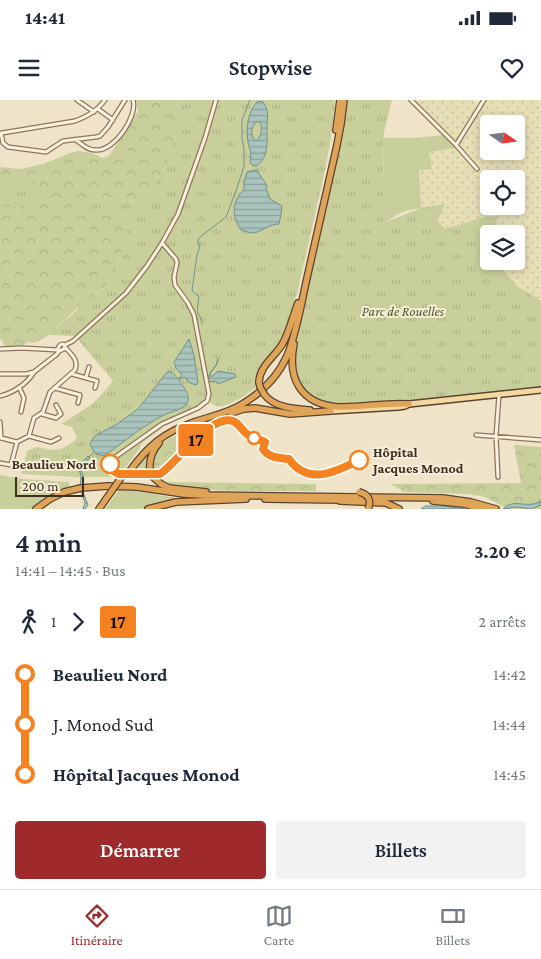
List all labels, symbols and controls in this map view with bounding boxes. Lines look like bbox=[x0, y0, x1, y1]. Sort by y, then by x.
text: 14:41 bbox=[25, 7, 65, 28]
icon: menu bbox=[15, 54, 43, 82]
icon: heart bbox=[498, 54, 526, 82]
text: Stopwise bbox=[229, 55, 312, 80]
north arrow bbox=[480, 115, 525, 160]
map controls bbox=[480, 115, 525, 270]
button: locate bbox=[480, 170, 525, 215]
button: layers bbox=[480, 225, 525, 270]
park label: Parc de Rouelles bbox=[362, 303, 445, 319]
line badge: 17 bbox=[174, 424, 218, 456]
text: 17 bbox=[188, 430, 204, 450]
unlabelled marker bbox=[247, 431, 261, 445]
place label: Hôpital Jacques Monod bbox=[371, 444, 464, 476]
marker: Hôpital Jacques Monod bbox=[349, 450, 369, 470]
marker: Beaulieu Nord bbox=[100, 454, 120, 474]
place label: Beaulieu Nord bbox=[12, 456, 96, 472]
scale bar bbox=[15, 474, 84, 497]
text: 200 m bbox=[22, 478, 58, 494]
text: 4 min bbox=[15, 527, 82, 558]
text: 3.20 € bbox=[474, 541, 526, 562]
text: 14:41 – 14:45 · Bus bbox=[15, 562, 126, 579]
icon: walk bbox=[15, 608, 43, 636]
icon: forward bbox=[64, 608, 92, 636]
text: 17 bbox=[110, 612, 126, 632]
text: 1 bbox=[51, 613, 56, 630]
text: 2 arrêts bbox=[478, 613, 526, 630]
text: Beaulieu Nord bbox=[53, 664, 167, 685]
text: 14:42 bbox=[493, 666, 526, 683]
text: J. Monod Sud bbox=[53, 714, 154, 735]
text: 14:44 bbox=[493, 716, 526, 733]
text: Hôpital Jacques Monod bbox=[53, 764, 240, 785]
text: 14:45 bbox=[493, 766, 526, 783]
button: Démarrer bbox=[15, 821, 266, 879]
button: Billets bbox=[276, 821, 526, 879]
tab: Itinéraire bbox=[71, 902, 123, 948]
tab: Carte bbox=[264, 902, 294, 948]
tab: Billets bbox=[436, 902, 470, 948]

